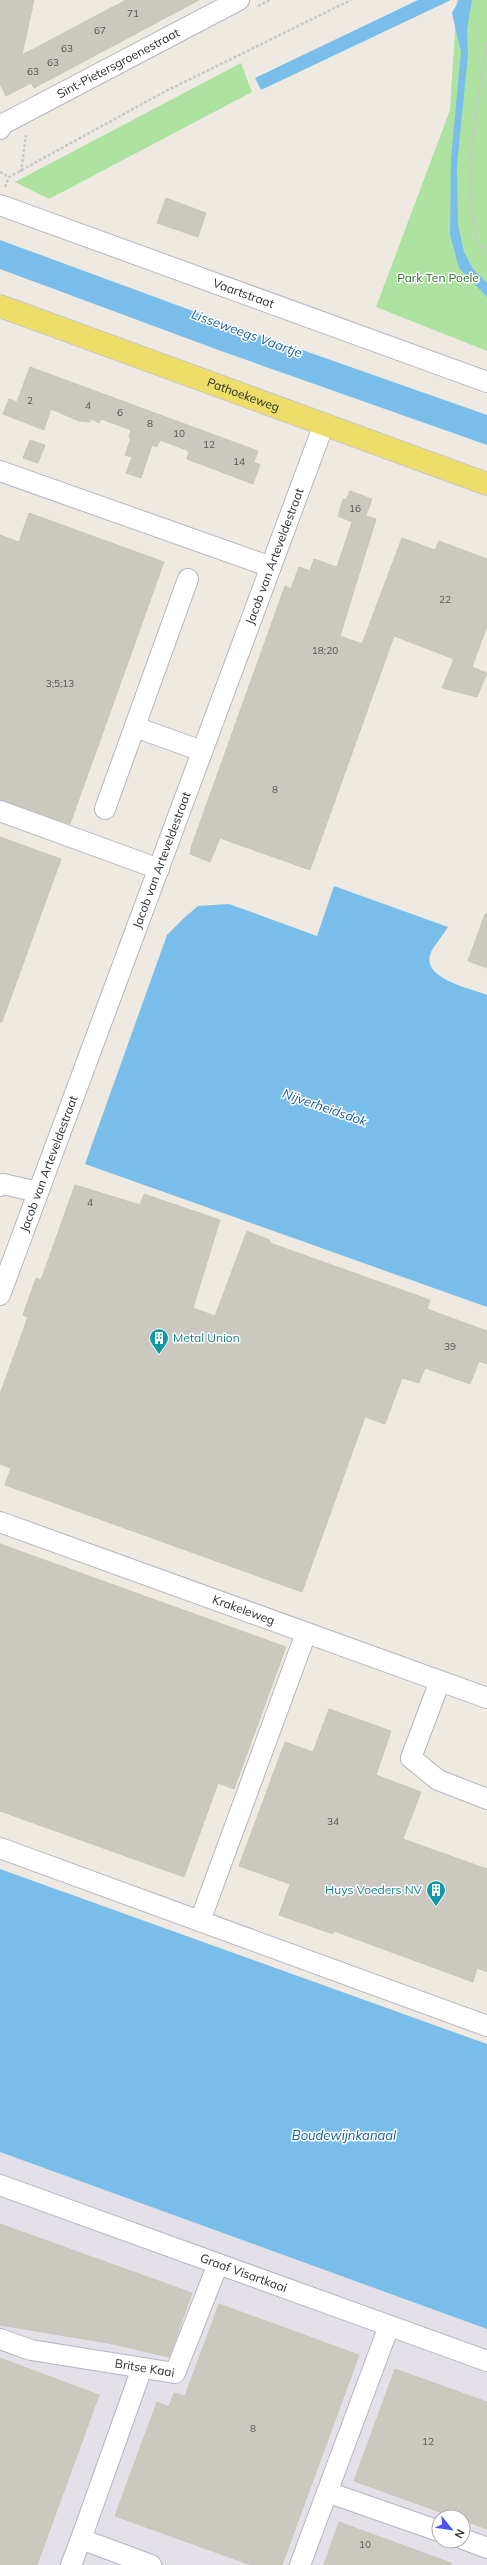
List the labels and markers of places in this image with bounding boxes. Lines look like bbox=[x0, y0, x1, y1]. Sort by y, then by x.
building icon: Metal Union bbox=[148, 1327, 170, 1355]
place label: Metal Union bbox=[173, 1330, 240, 1345]
building icon: Huys Voeders NV bbox=[425, 1879, 447, 1907]
place label: Huys Voeders NV bbox=[325, 1882, 423, 1897]

